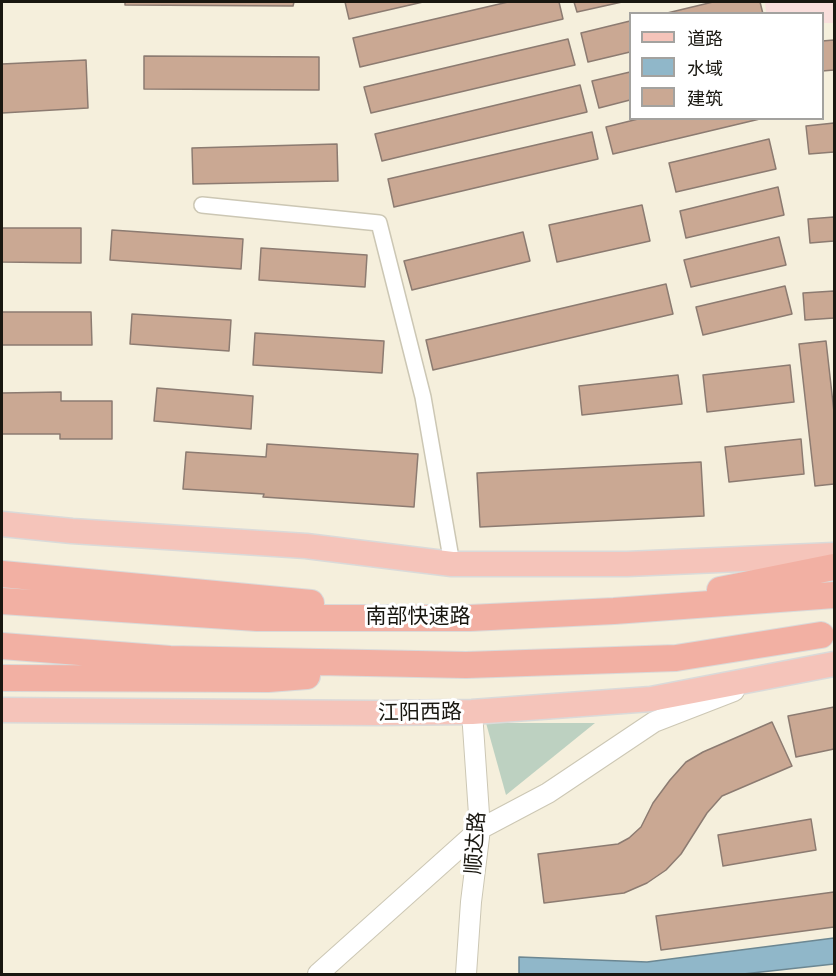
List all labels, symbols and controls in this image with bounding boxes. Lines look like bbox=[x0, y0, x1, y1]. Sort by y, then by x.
legend bbox=[629, 12, 824, 120]
text: 道路 bbox=[687, 27, 723, 50]
text: 水域 bbox=[687, 57, 723, 80]
text: 建筑 bbox=[687, 87, 723, 110]
street label: 南部快速路 bbox=[366, 604, 470, 630]
street label: 江阳西路 bbox=[378, 700, 462, 726]
street label: 顺达路 bbox=[461, 811, 491, 875]

